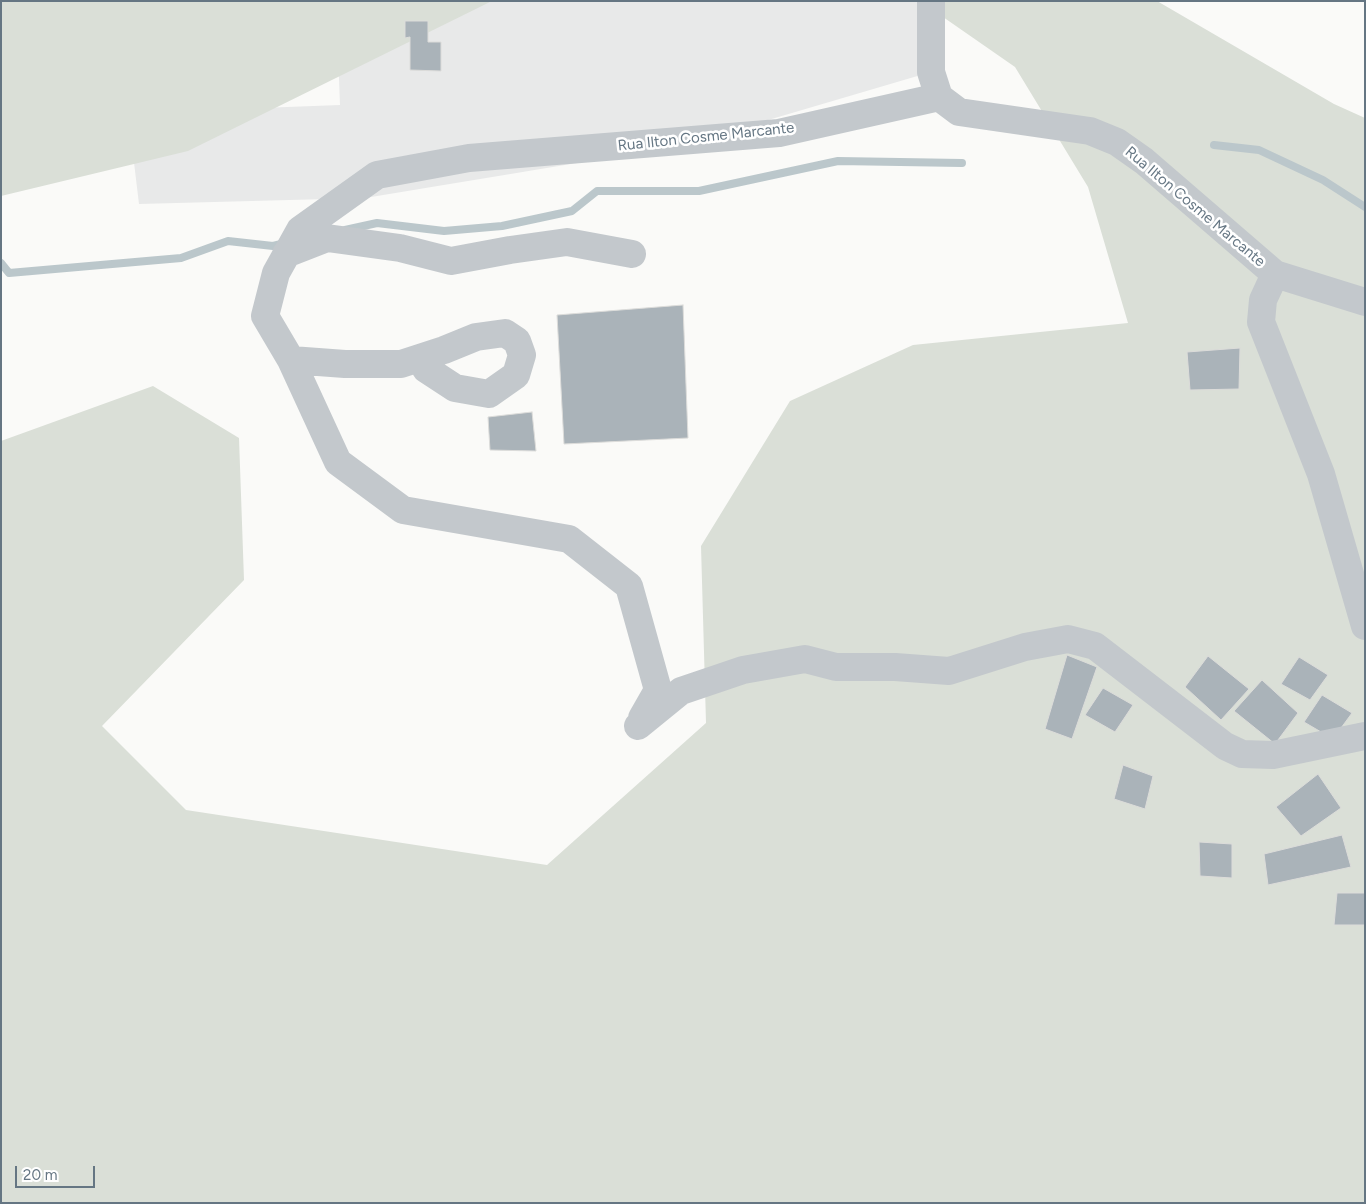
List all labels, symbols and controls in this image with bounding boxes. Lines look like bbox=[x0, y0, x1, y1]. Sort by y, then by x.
street label: Rua Ilton Cosme Marcante bbox=[617, 119, 795, 155]
street label: Rua Ilton Cosme Marcante bbox=[1121, 143, 1269, 271]
scale bar bbox=[18, 1156, 98, 1188]
text: 20 m bbox=[23, 1166, 57, 1184]

